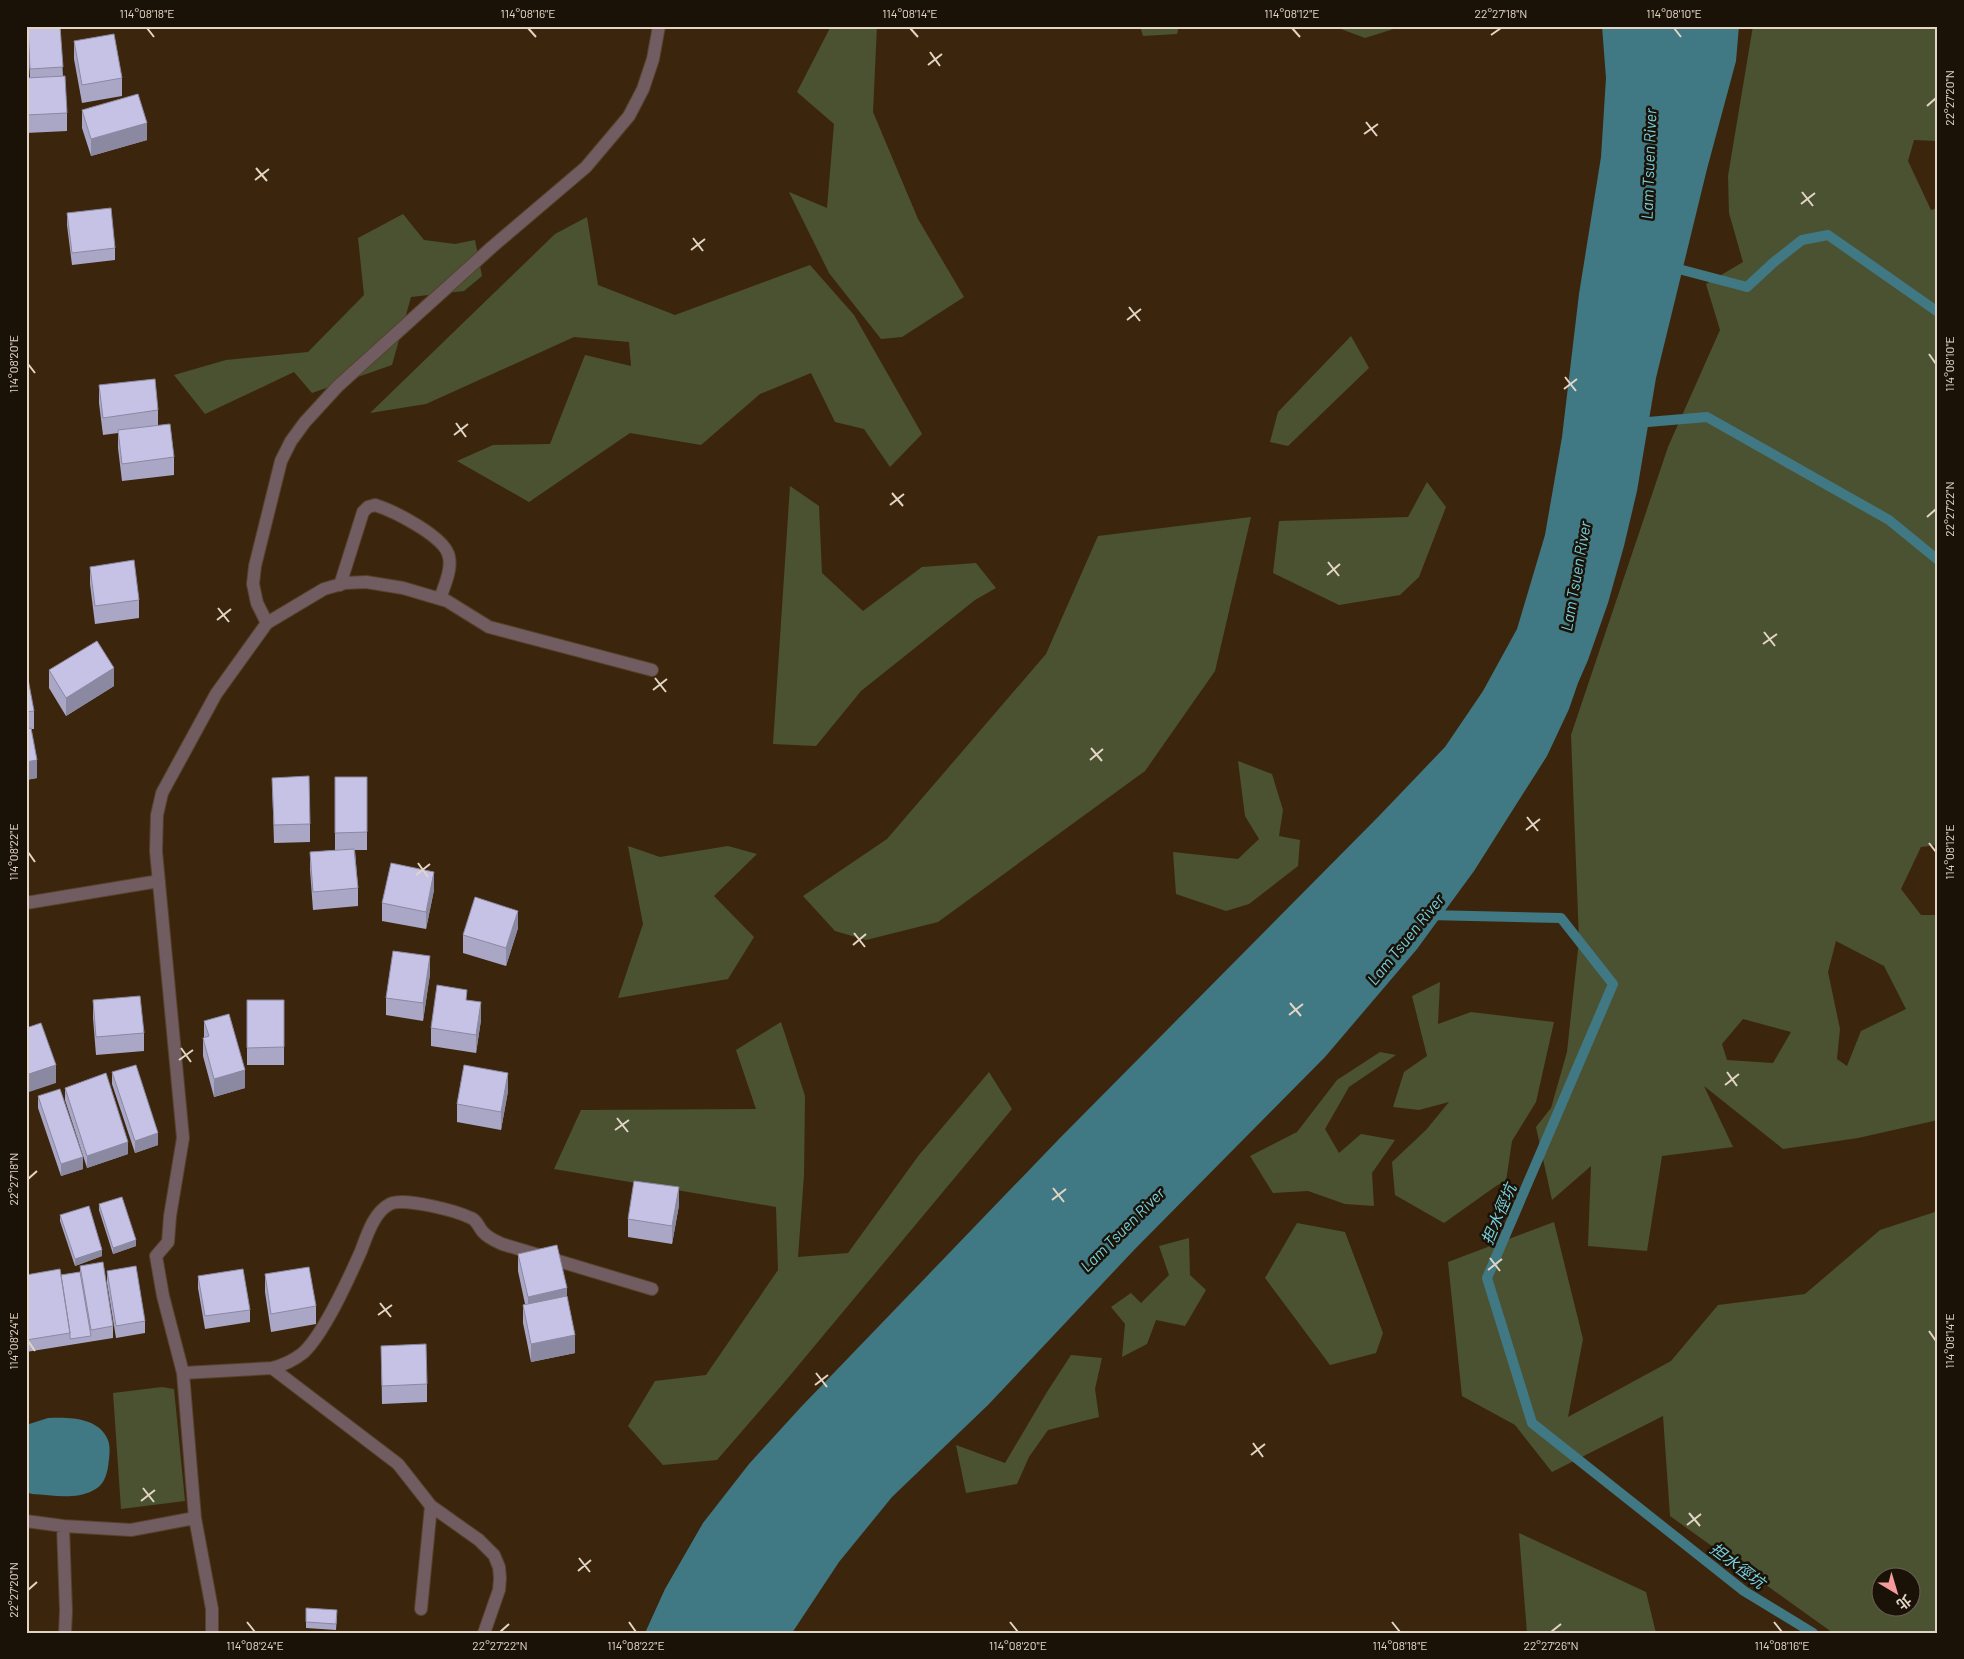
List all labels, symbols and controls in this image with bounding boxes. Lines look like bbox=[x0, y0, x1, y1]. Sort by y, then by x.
text: 114°08'18"E bbox=[119, 6, 175, 20]
text: 114°08'16"E bbox=[500, 6, 556, 20]
text: 114°08'14"E bbox=[882, 6, 938, 20]
text: 114°08'12"E bbox=[1264, 6, 1320, 20]
text: 22°27'18"N bbox=[1475, 6, 1527, 20]
text: 114°08'10"E bbox=[1646, 6, 1702, 20]
text: 22°27'20"N bbox=[1942, 70, 1956, 126]
water label: Lam Tsuen River bbox=[1637, 107, 1659, 220]
text: 114°08'20"E bbox=[6, 335, 20, 393]
text: 114°08'10"E bbox=[1942, 336, 1956, 392]
text: 22°27'22"N bbox=[1942, 481, 1956, 537]
water label: Lam Tsuen River bbox=[1556, 518, 1594, 632]
text: 114°08'22"E bbox=[6, 823, 20, 881]
text: 114°08'12"E bbox=[1942, 824, 1956, 880]
water label: Lam Tsuen River bbox=[1363, 889, 1448, 988]
text: 22°27'18"N bbox=[6, 1153, 20, 1205]
water label: 担水徑坑 bbox=[1477, 1179, 1520, 1247]
water label: Lam Tsuen River bbox=[1076, 1182, 1169, 1275]
text: 114°08'24"E bbox=[6, 1312, 20, 1370]
text: 114°08'14"E bbox=[1942, 1313, 1956, 1369]
water label: 担水徑坑 bbox=[1707, 1538, 1771, 1593]
text: 22°27'20"N bbox=[6, 1562, 20, 1618]
north arrow bbox=[1872, 1566, 1922, 1616]
text: 北 bbox=[1894, 1592, 1915, 1614]
text: 114°08'24"E bbox=[226, 1638, 284, 1652]
text: 22°27'22"N bbox=[472, 1638, 528, 1652]
text: 114°08'22"E bbox=[607, 1638, 665, 1652]
text: 114°08'20"E bbox=[989, 1638, 1047, 1652]
text: 114°08'18"E bbox=[1372, 1638, 1428, 1652]
text: 22°27'26"N bbox=[1523, 1638, 1579, 1652]
text: 114°08'16"E bbox=[1754, 1638, 1810, 1652]

